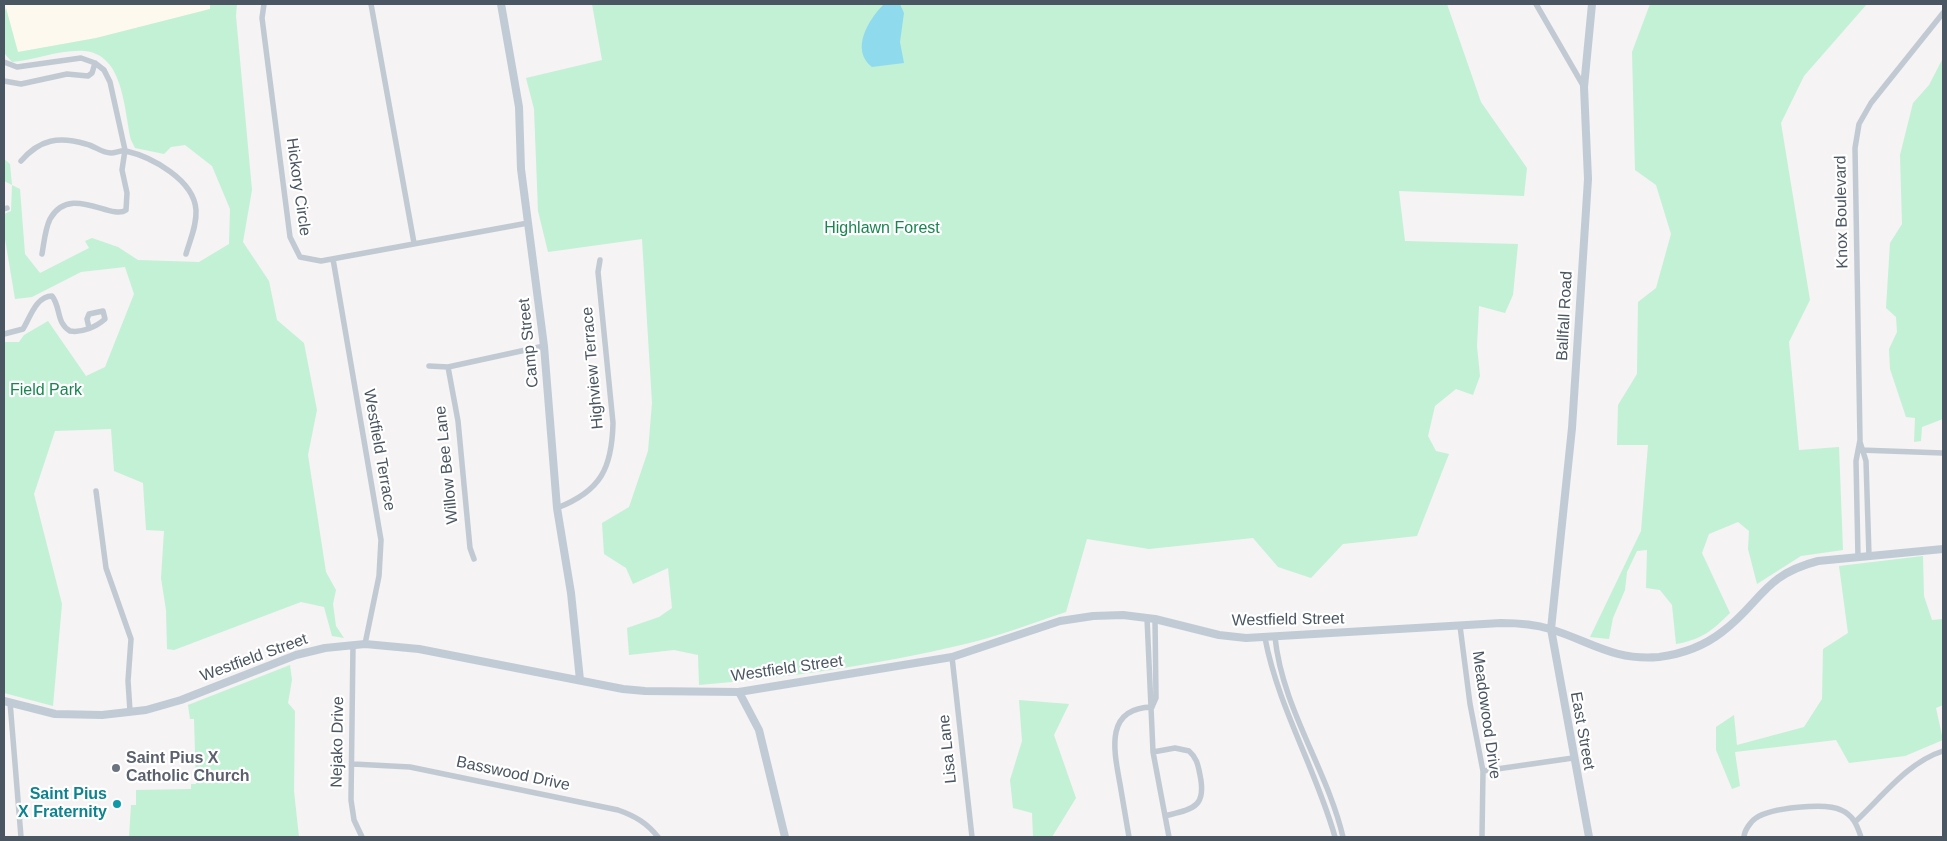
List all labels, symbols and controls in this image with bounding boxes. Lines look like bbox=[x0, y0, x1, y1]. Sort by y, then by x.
street label: Hickory Circle bbox=[282, 137, 314, 237]
street label: Knox Boulevard bbox=[1831, 155, 1853, 269]
park label: Highlawn Forest bbox=[824, 219, 940, 239]
street label: Ballfall Road bbox=[1553, 271, 1577, 361]
street label: Camp Street bbox=[515, 297, 543, 389]
street label: Highview Terrace bbox=[578, 306, 608, 430]
park label: Field Park bbox=[10, 381, 82, 401]
street label: Westfield Terrace bbox=[359, 388, 399, 512]
street label: Willow Bee Lane bbox=[431, 405, 463, 525]
street label: Westfield Street bbox=[1232, 609, 1344, 631]
street label: Westfield Street bbox=[198, 630, 310, 686]
street label: Meadowood Drive bbox=[1468, 650, 1504, 780]
street label: Westfield Street bbox=[730, 652, 844, 686]
street label: East Street bbox=[1566, 690, 1598, 772]
street label: Nejako Drive bbox=[328, 696, 348, 788]
street label: Lisa Lane bbox=[935, 713, 961, 785]
place label: Saint Pius X Catholic Church bbox=[126, 749, 250, 787]
street label: Basswood Drive bbox=[454, 753, 572, 795]
marker: Saint Pius X Catholic Church bbox=[110, 762, 122, 774]
place label: Saint Pius X Fraternity bbox=[18, 785, 107, 823]
marker: Saint Pius X Fraternity bbox=[111, 798, 123, 810]

